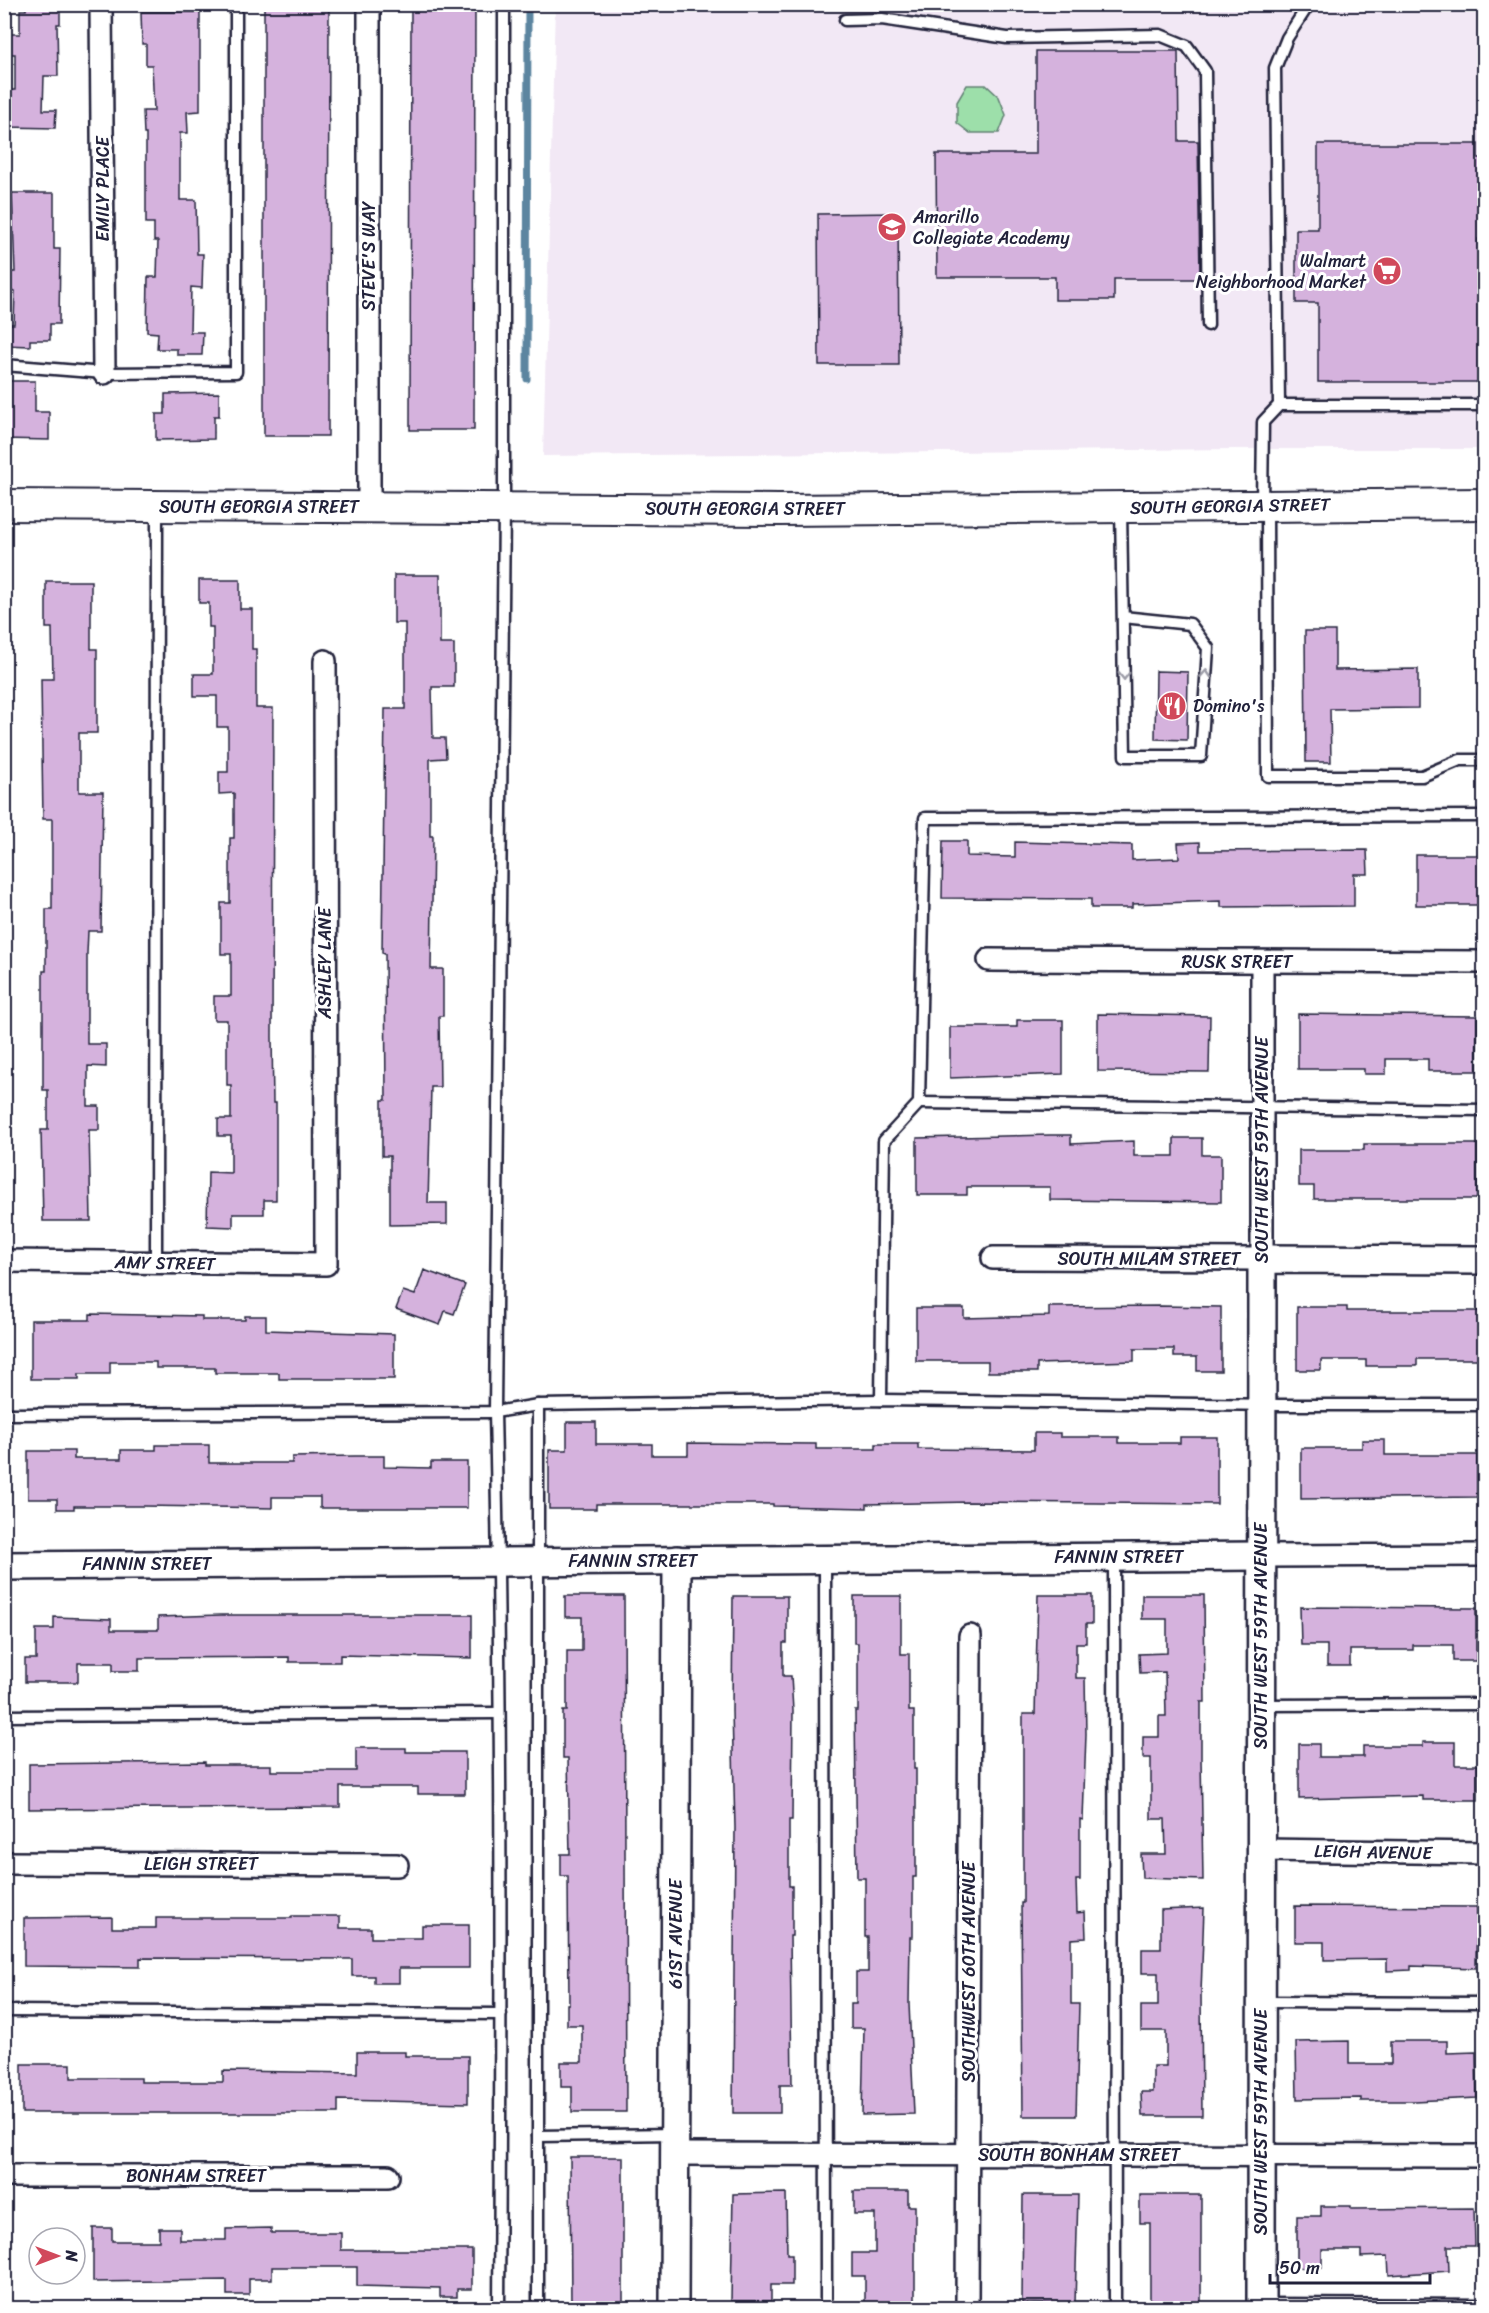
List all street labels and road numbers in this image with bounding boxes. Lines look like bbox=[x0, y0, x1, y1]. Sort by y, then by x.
street label: EMILY PLACE bbox=[87, 136, 119, 241]
street label: STEVE'S WAY bbox=[353, 200, 385, 311]
street label: SOUTH GEORGIA STREET bbox=[1130, 488, 1331, 524]
street label: SOUTH GEORGIA STREET bbox=[159, 491, 360, 523]
street label: SOUTH GEORGIA STREET bbox=[645, 493, 846, 525]
street label: ASHLEY LANE bbox=[309, 906, 341, 1020]
street label: RUSK STREET bbox=[1181, 946, 1294, 978]
street label: SOUTH WEST 59TH AVENUE bbox=[1246, 1036, 1278, 1263]
street label: SOUTH MILAM STREET bbox=[1058, 1243, 1241, 1275]
street label: AMY STREET bbox=[113, 1246, 217, 1280]
street label: SOUTH WEST 59TH AVENUE bbox=[1245, 1522, 1277, 1749]
street label: FANNIN STREET bbox=[1055, 1541, 1185, 1573]
street label: FANNIN STREET bbox=[569, 1545, 699, 1577]
street label: FANNIN STREET bbox=[83, 1548, 213, 1580]
street label: LEIGH AVENUE bbox=[1314, 1835, 1433, 1869]
street label: LEIGH STREET bbox=[144, 1848, 259, 1880]
street label: SOUTHWEST 60TH AVENUE bbox=[953, 1860, 985, 2083]
street label: 61ST AVENUE bbox=[660, 1878, 692, 1989]
street label: SOUTH WEST 59TH AVENUE bbox=[1245, 2008, 1277, 2235]
street label: SOUTH BONHAM STREET bbox=[978, 2139, 1181, 2171]
street label: BONHAM STREET bbox=[126, 2160, 268, 2192]

